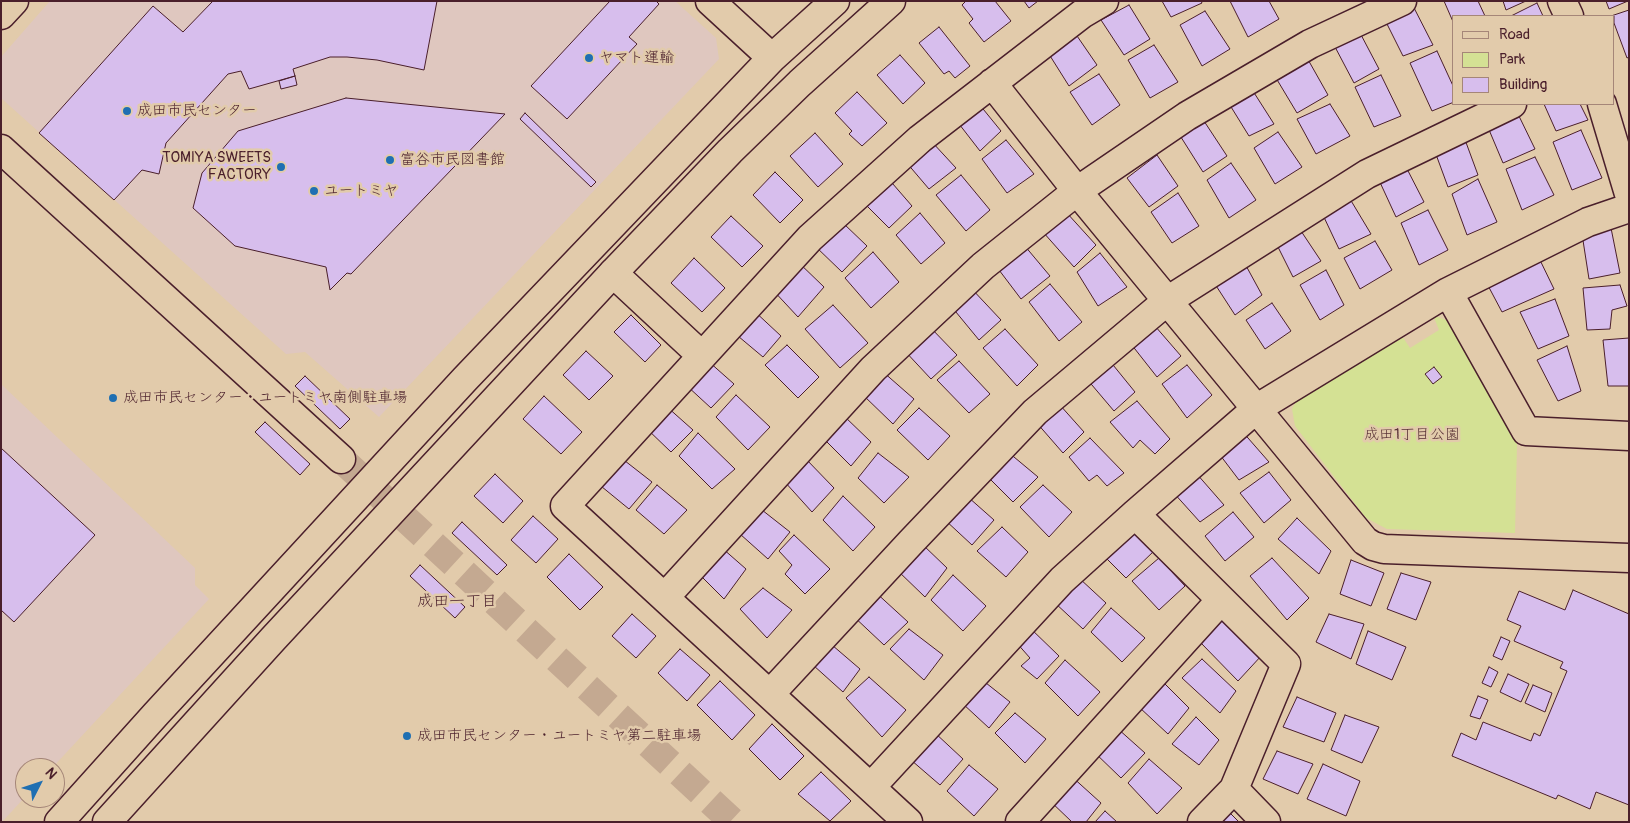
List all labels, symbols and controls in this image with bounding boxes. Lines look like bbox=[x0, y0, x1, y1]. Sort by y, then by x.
legend bbox=[1452, 15, 1615, 105]
text: Road bbox=[1499, 25, 1530, 44]
place label: ヤマト運輸 bbox=[599, 49, 674, 67]
text: Park bbox=[1499, 50, 1525, 69]
marker: ヤマト運輸 bbox=[583, 52, 595, 64]
text: Building bbox=[1499, 75, 1547, 94]
place label: 成田市民センター bbox=[137, 102, 257, 120]
marker: 成田市民センター bbox=[121, 105, 133, 117]
place label: TOMIYA SWEETS FACTORY bbox=[162, 149, 271, 184]
place label: 富谷市民図書館 bbox=[400, 151, 505, 169]
marker: 富谷市民図書館 bbox=[384, 154, 396, 166]
marker: TOMIYA SWEETS FACTORY bbox=[275, 161, 287, 173]
place label: ユートミヤ bbox=[324, 182, 398, 200]
marker: ユートミヤ bbox=[308, 185, 320, 197]
place label: 成田市民センター・ユートミヤ南側駐車場 bbox=[123, 389, 407, 407]
marker: 成田市民センター・ユートミヤ南側駐車場 bbox=[107, 392, 119, 404]
park label: 成田1丁目公園 bbox=[1364, 426, 1460, 444]
district label: 成田一丁目 bbox=[417, 592, 497, 612]
place label: 成田市民センター・ユートミヤ第二駐車場 bbox=[417, 727, 701, 745]
marker: 成田市民センター・ユートミヤ第二駐車場 bbox=[401, 730, 413, 742]
north arrow bbox=[15, 758, 65, 808]
text: N bbox=[41, 764, 60, 783]

